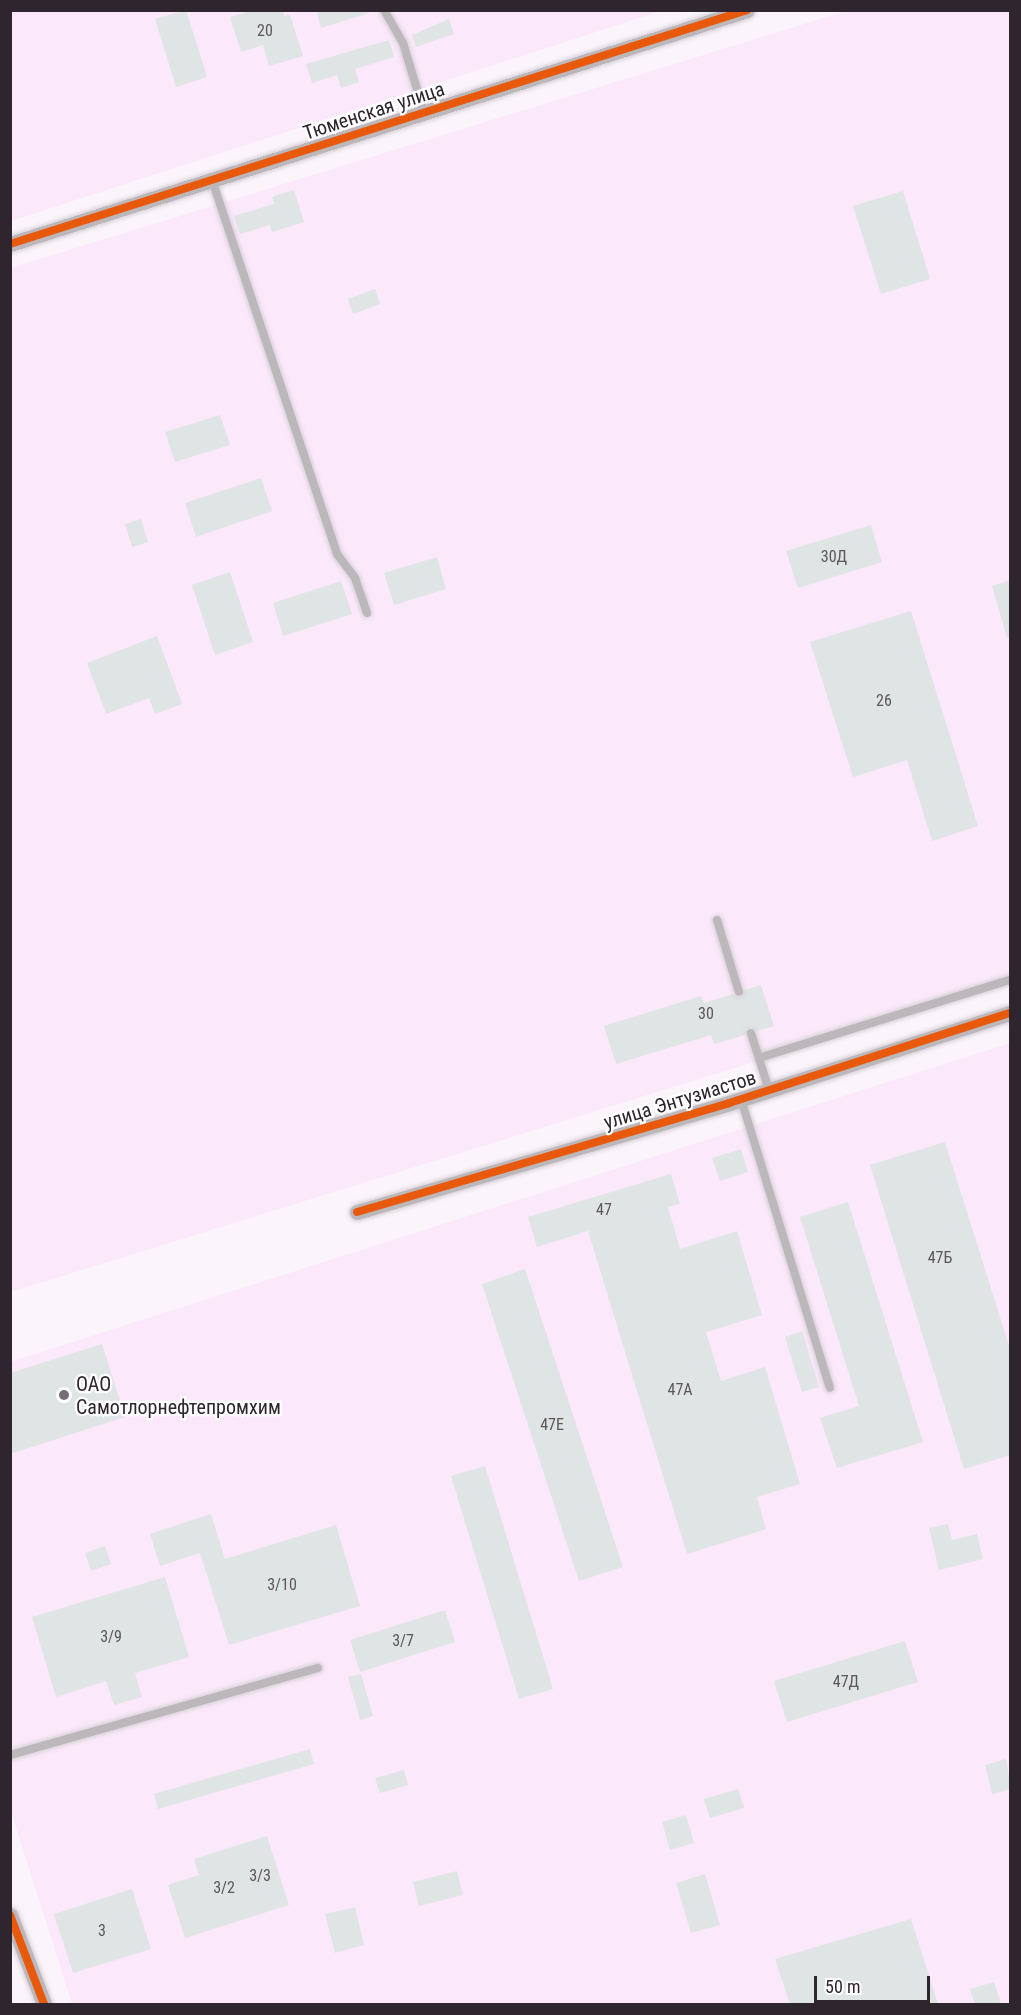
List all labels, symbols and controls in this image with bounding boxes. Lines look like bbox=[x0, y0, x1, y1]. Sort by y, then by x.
house number: 20 bbox=[257, 21, 273, 41]
street label: Тюменская улица bbox=[300, 77, 448, 145]
house number: 30Д bbox=[821, 547, 847, 567]
house number: 26 bbox=[876, 691, 892, 711]
house number: 30 bbox=[698, 1004, 714, 1024]
street label: улица Энтузиастов bbox=[601, 1065, 759, 1135]
house number: 47 bbox=[596, 1200, 612, 1220]
house number: 47Б bbox=[928, 1248, 952, 1268]
place label: ОАО Самотлорнефтепромхим bbox=[76, 1372, 281, 1419]
house number: 47А bbox=[667, 1380, 693, 1400]
marker: ОАО Самотлорнефтепромхим bbox=[57, 1388, 71, 1402]
house number: 47Е bbox=[540, 1415, 564, 1435]
house number: 3/10 bbox=[267, 1575, 297, 1595]
house number: 3/9 bbox=[100, 1627, 122, 1647]
house number: 3/7 bbox=[392, 1631, 414, 1651]
house number: 47Д bbox=[833, 1672, 859, 1692]
house number: 3/3 bbox=[249, 1866, 271, 1886]
house number: 3/2 bbox=[213, 1878, 235, 1898]
house number: 3 bbox=[98, 1921, 106, 1941]
scale bar bbox=[817, 1964, 932, 2002]
text: 50 m bbox=[825, 1976, 860, 1997]

